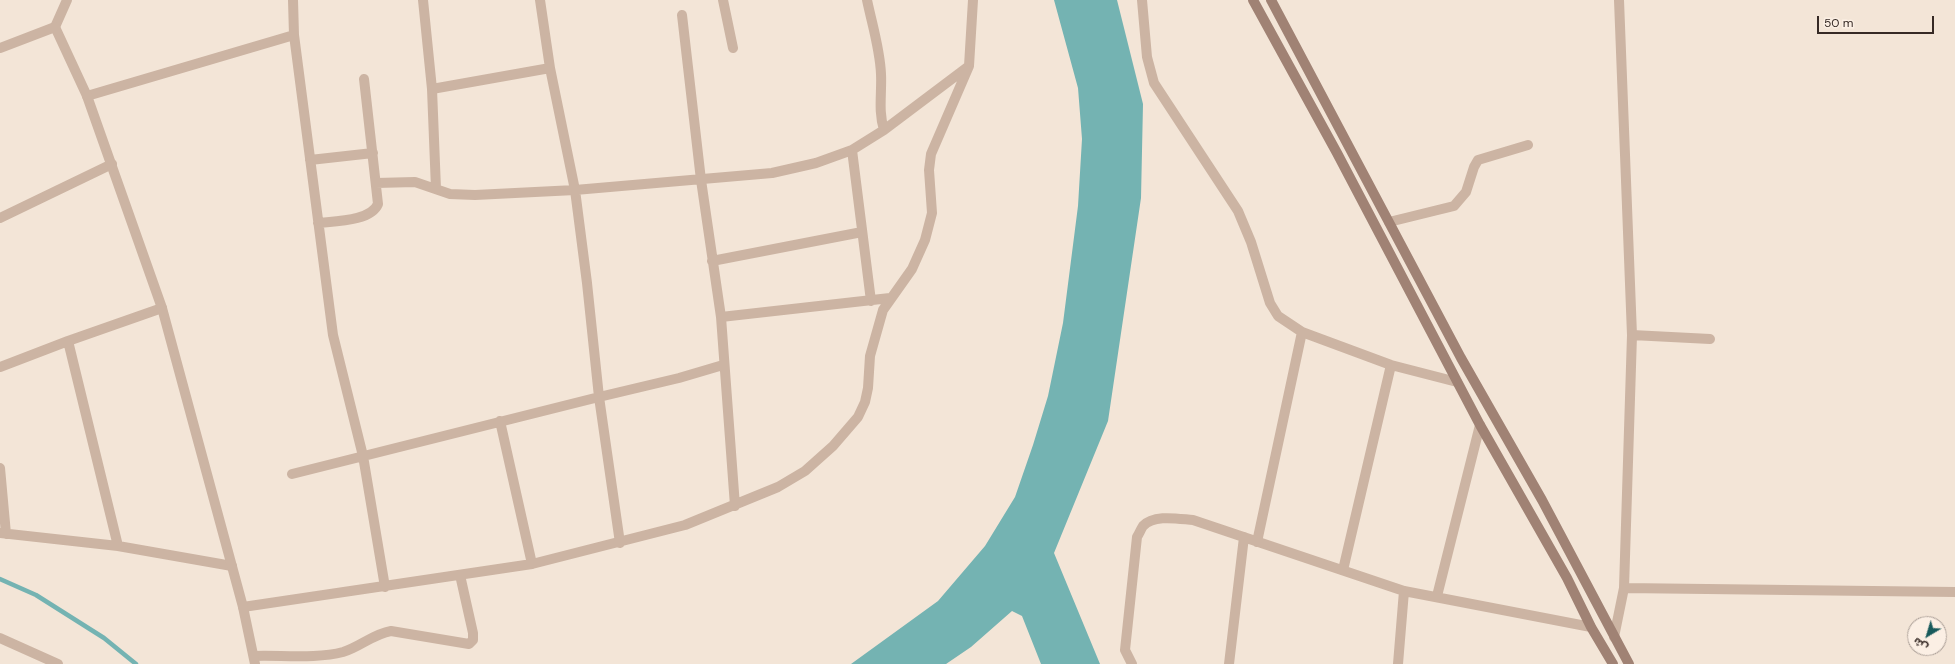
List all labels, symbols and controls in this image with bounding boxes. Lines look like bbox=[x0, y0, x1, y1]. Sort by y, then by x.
scale bar bbox=[1819, 8, 1936, 34]
text: 50 m bbox=[1824, 15, 1853, 31]
north arrow bbox=[1907, 616, 1947, 656]
text: ش bbox=[1910, 635, 1930, 655]

